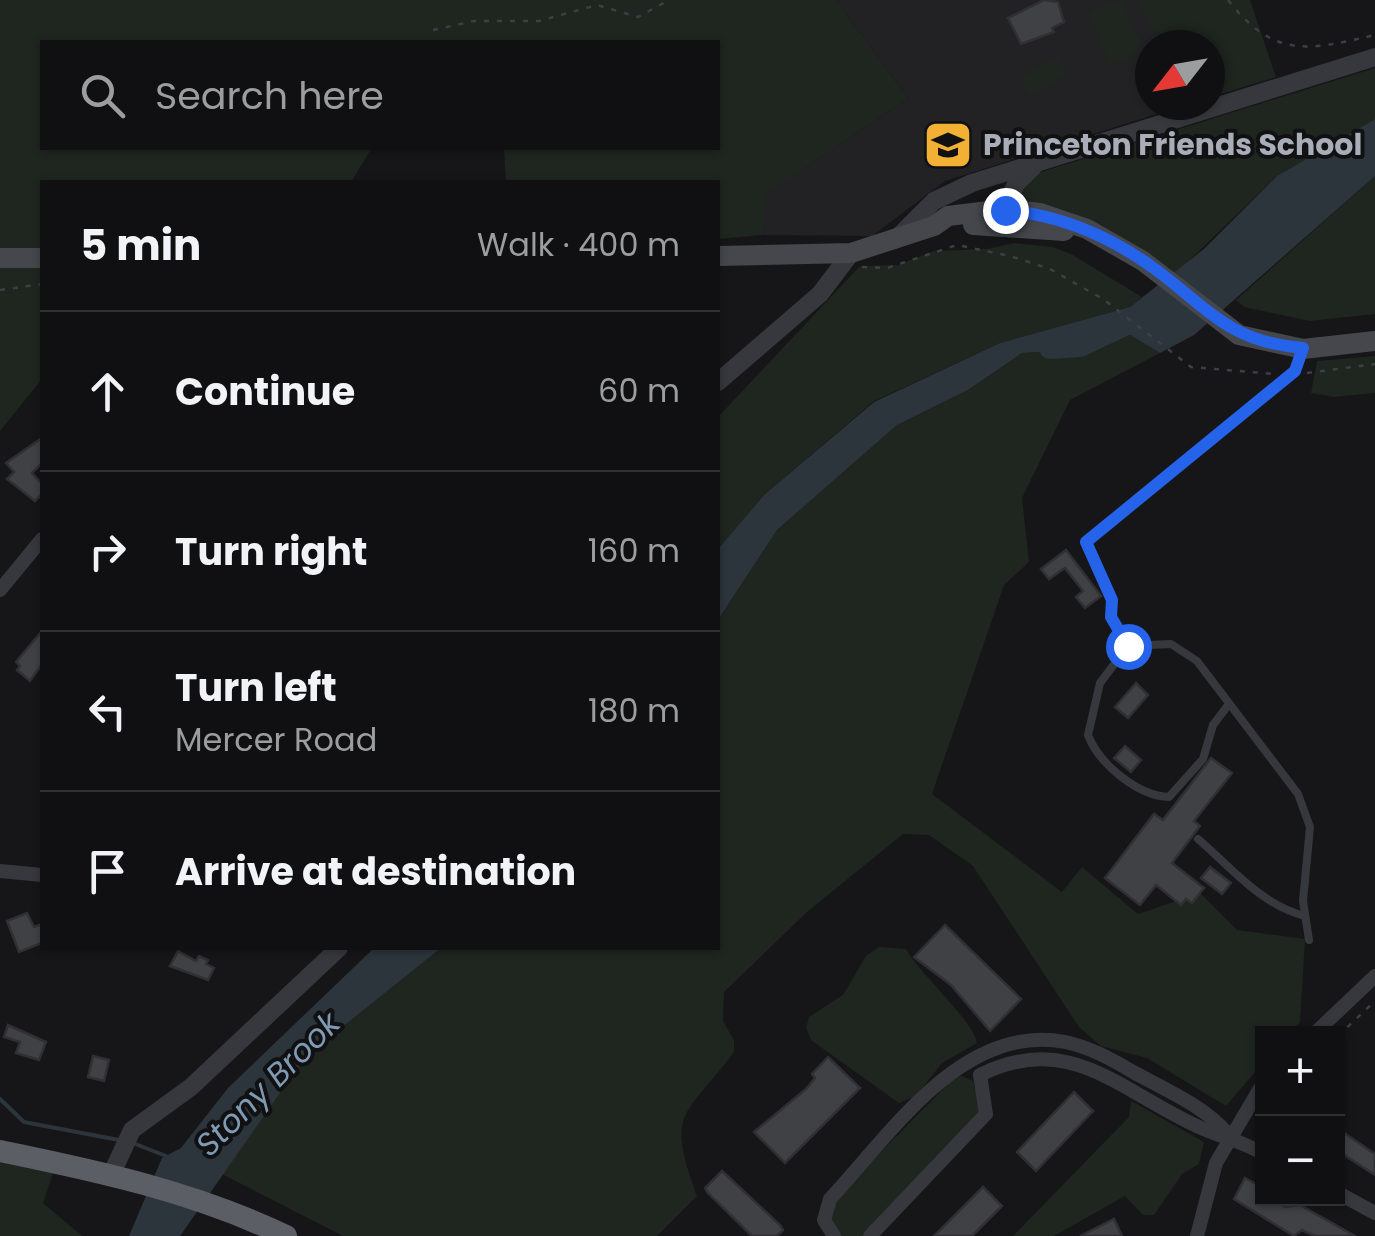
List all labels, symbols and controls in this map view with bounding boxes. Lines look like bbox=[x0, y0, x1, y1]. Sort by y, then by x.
north arrow bbox=[1135, 30, 1225, 120]
search box bbox=[40, 40, 720, 150]
icon: search bbox=[75, 68, 130, 123]
text: Search here bbox=[155, 69, 384, 122]
school or university icon: Princeton Friends School bbox=[922, 119, 974, 171]
place label: Princeton Friends School bbox=[983, 123, 1362, 166]
route end bbox=[983, 188, 1029, 234]
text: 5 min bbox=[80, 216, 201, 275]
text: Walk · 400 m bbox=[477, 222, 680, 267]
icon: ahead bbox=[80, 364, 135, 419]
text: Continue bbox=[175, 365, 355, 418]
text: 60 m bbox=[598, 368, 680, 413]
icon: right bbox=[80, 524, 135, 579]
text: Turn right bbox=[175, 525, 367, 578]
text: 160 m bbox=[588, 528, 680, 573]
route start bbox=[1106, 624, 1152, 670]
text: Turn left bbox=[175, 661, 337, 714]
icon: left bbox=[80, 684, 135, 739]
text: 180 m bbox=[588, 688, 680, 733]
text: Mercer Road bbox=[175, 717, 377, 762]
icon: arrive bbox=[80, 844, 135, 899]
text: Arrive at destination bbox=[175, 845, 576, 898]
water label: Stony Brook bbox=[185, 1000, 351, 1166]
map controls bbox=[1255, 1026, 1345, 1206]
button: + bbox=[1255, 1026, 1345, 1116]
button: − bbox=[1255, 1116, 1345, 1206]

